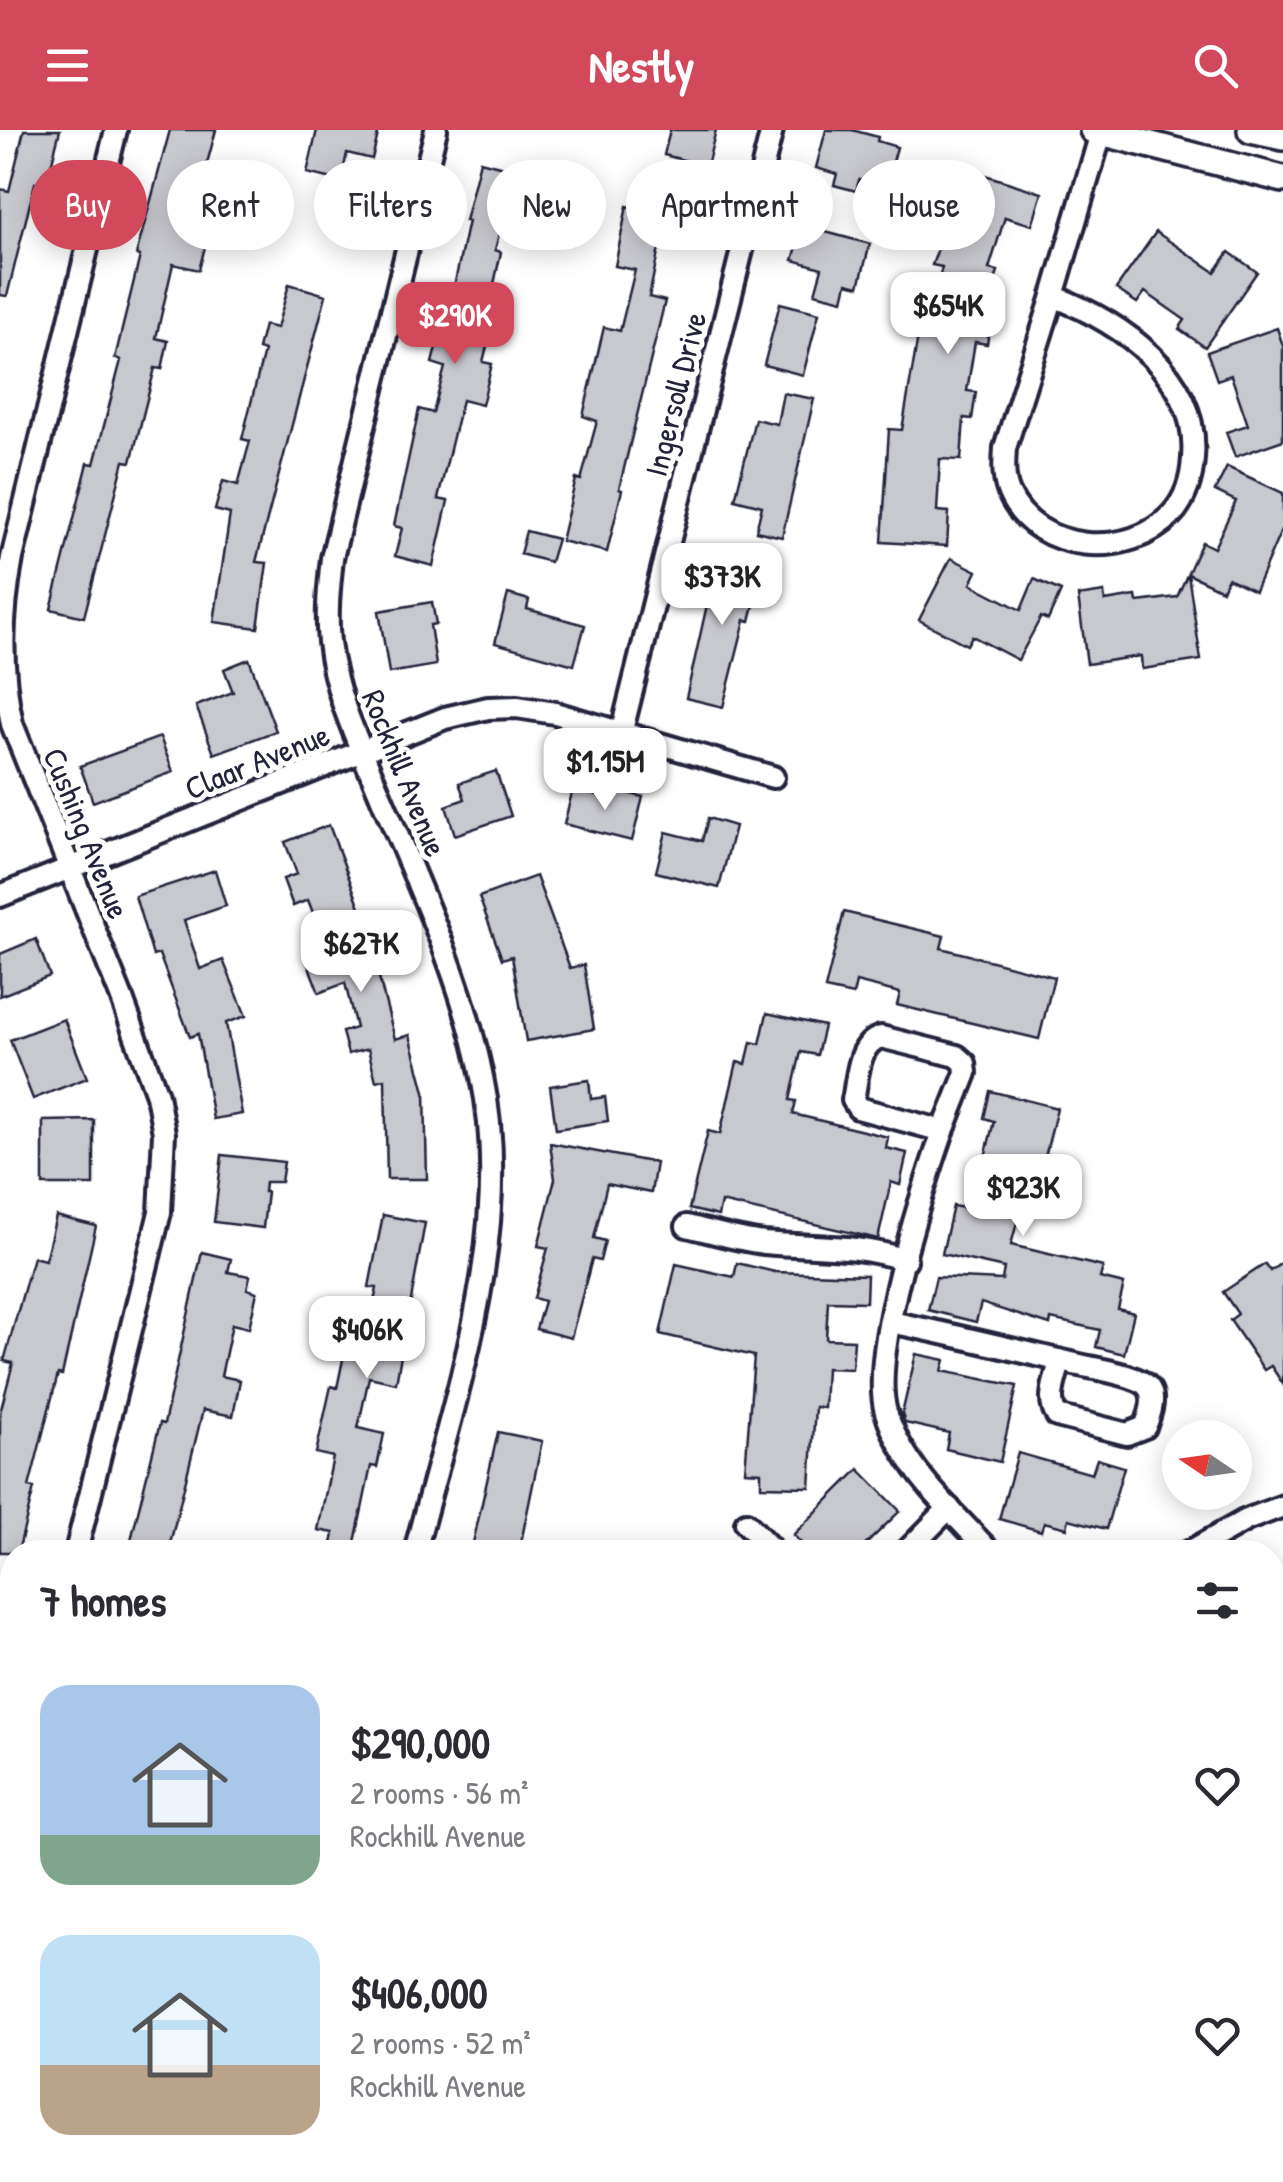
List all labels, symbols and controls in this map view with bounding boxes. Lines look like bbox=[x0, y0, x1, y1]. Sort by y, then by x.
text: Nestly bbox=[589, 35, 694, 96]
icon: menu bbox=[40, 38, 95, 93]
icon: search bbox=[1188, 38, 1243, 93]
chip: Buy bbox=[30, 160, 147, 250]
chip: Rent bbox=[167, 160, 294, 250]
chip: Filters bbox=[314, 160, 467, 250]
chip: New bbox=[487, 160, 606, 250]
chip: Apartment bbox=[626, 160, 833, 250]
chip: House bbox=[853, 160, 995, 250]
pin: $654K bbox=[878, 272, 1018, 357]
pin: $290K bbox=[385, 282, 525, 367]
text: $654K bbox=[912, 283, 984, 326]
text: $290K bbox=[418, 293, 492, 336]
street label: Ingersoll Drive bbox=[634, 307, 716, 481]
pin: $373K bbox=[652, 543, 792, 628]
text: $373K bbox=[683, 554, 761, 597]
street label: Rockhill Avenue bbox=[352, 683, 458, 863]
street label: Claar Avenue bbox=[178, 713, 336, 809]
pin: $1.15M bbox=[524, 728, 686, 813]
text: $1.15M bbox=[566, 739, 644, 782]
street label: Cushing Avenue bbox=[33, 741, 141, 925]
pin: $627K bbox=[291, 910, 431, 995]
text: $627K bbox=[323, 921, 399, 964]
pin: $923K bbox=[953, 1154, 1093, 1239]
text: $923K bbox=[986, 1165, 1060, 1208]
pin: $406K bbox=[297, 1296, 437, 1381]
text: $406K bbox=[331, 1307, 403, 1350]
north arrow bbox=[1162, 1420, 1252, 1510]
map controls bbox=[1162, 1420, 1252, 1510]
text: 7 homes bbox=[40, 1572, 166, 1629]
icon: filters bbox=[1190, 1573, 1245, 1628]
text: $290,000 bbox=[350, 1714, 490, 1771]
icon: home bbox=[120, 1725, 240, 1845]
icon: heart bbox=[1190, 1758, 1245, 1813]
text: 2 rooms · 56 m² bbox=[350, 1771, 528, 1814]
text: Rockhill Avenue bbox=[350, 1814, 526, 1857]
text: $406,000 bbox=[350, 1964, 488, 2021]
icon: home bbox=[120, 1975, 240, 2095]
icon: heart bbox=[1190, 2008, 1245, 2063]
text: 2 rooms · 52 m² bbox=[350, 2021, 531, 2064]
text: Rockhill Avenue bbox=[350, 2064, 526, 2107]

